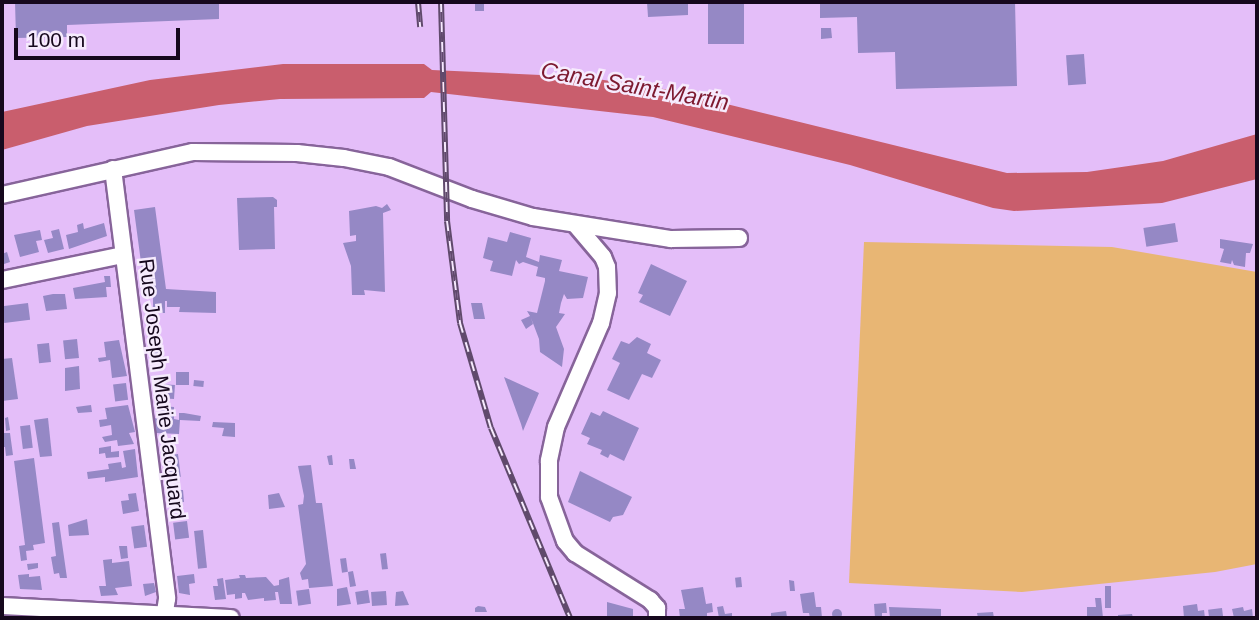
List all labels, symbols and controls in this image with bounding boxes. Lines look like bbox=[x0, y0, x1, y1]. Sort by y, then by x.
scale bar bbox=[18, 14, 184, 58]
text: 100 m bbox=[27, 28, 85, 51]
water label: Canal Saint-Martin bbox=[539, 56, 731, 116]
street label: Rue Joseph Marie Jacquard bbox=[133, 257, 191, 521]

